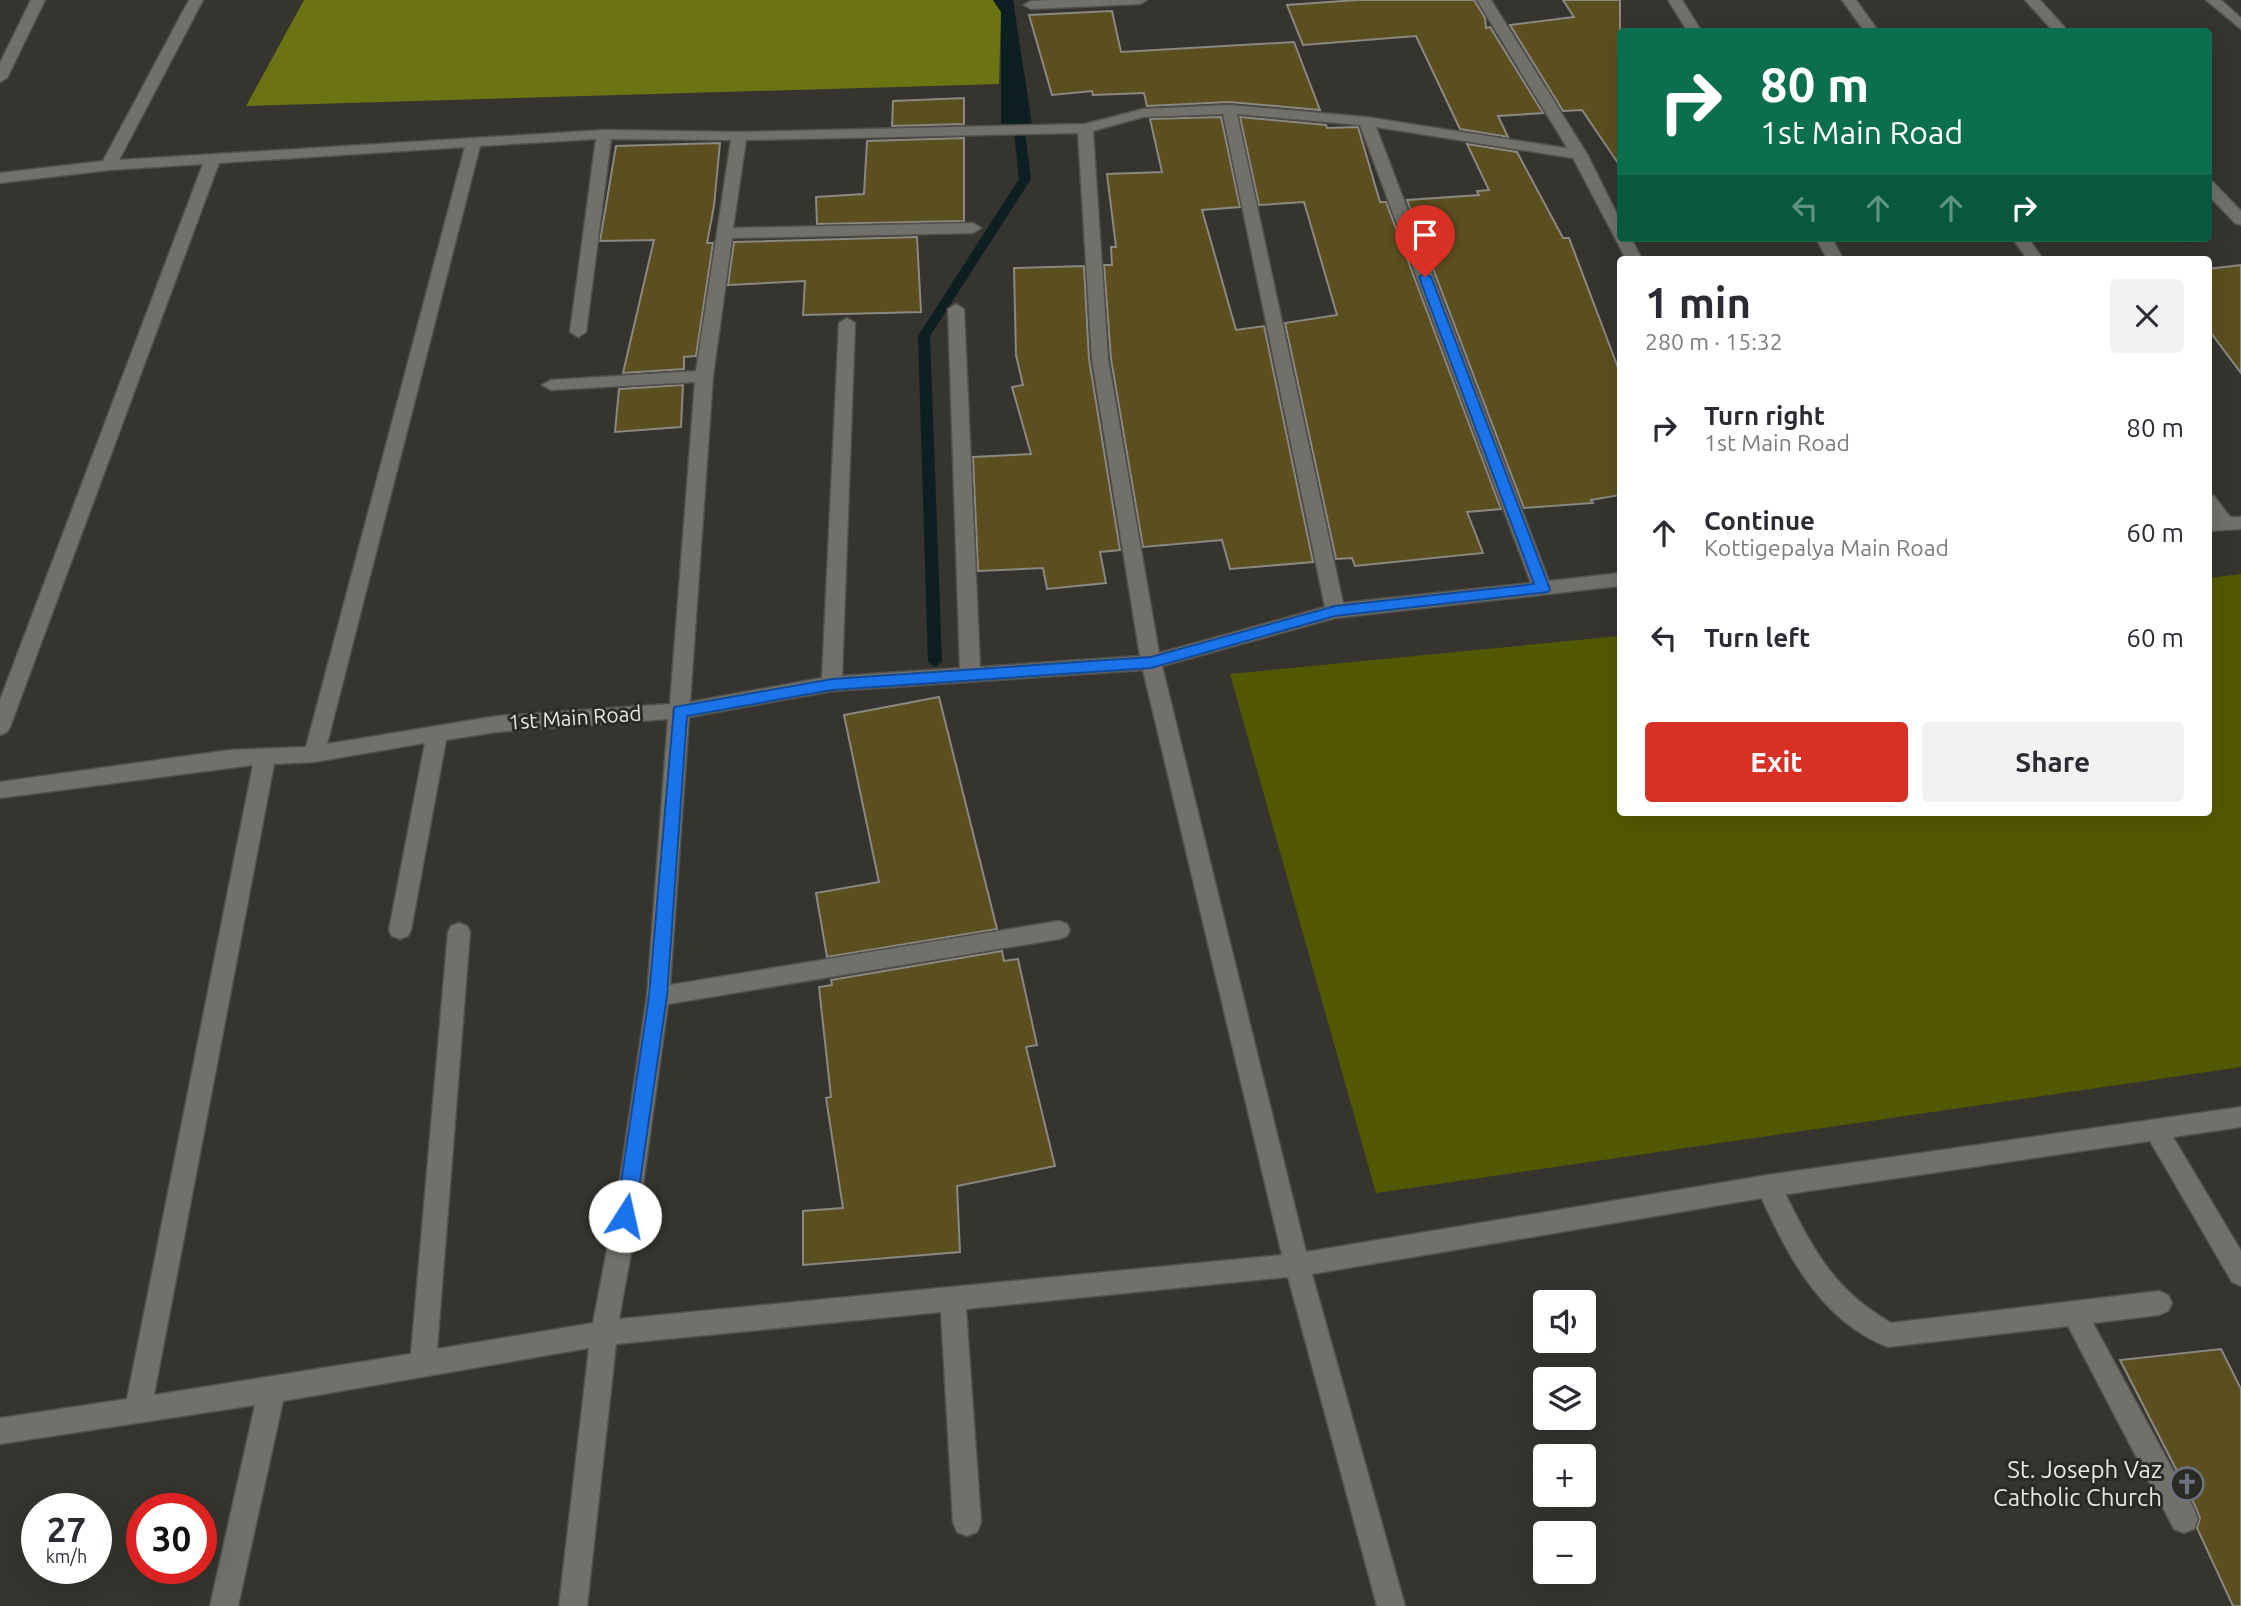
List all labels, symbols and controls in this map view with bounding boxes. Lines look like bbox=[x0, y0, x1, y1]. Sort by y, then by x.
icon: right bbox=[1645, 56, 1736, 147]
text: 80 m bbox=[1760, 56, 1869, 111]
text: 1st Main Road bbox=[1760, 114, 1963, 150]
icon: left bbox=[1786, 189, 1824, 227]
icon: ahead bbox=[1859, 189, 1897, 227]
icon: ahead bbox=[1932, 189, 1970, 227]
icon: right bbox=[2005, 189, 2043, 227]
pin bbox=[1395, 205, 1455, 277]
icon: arrive bbox=[1406, 216, 1444, 254]
text: 1 min bbox=[1645, 279, 1751, 326]
button: close bbox=[2110, 279, 2184, 353]
text: 280 m · 15:32 bbox=[1645, 329, 1783, 354]
text: Turn right bbox=[1704, 401, 1825, 430]
icon: right bbox=[1645, 409, 1683, 447]
text: 80 m bbox=[2126, 413, 2184, 442]
text: 1st Main Road bbox=[1704, 430, 1850, 455]
text: Continue bbox=[1704, 506, 1815, 535]
icon: ahead bbox=[1645, 514, 1683, 552]
text: 60 m bbox=[2126, 518, 2184, 547]
text: Kottigepalya Main Road bbox=[1704, 535, 1949, 560]
icon: left bbox=[1645, 619, 1683, 657]
text: Turn left bbox=[1704, 623, 1810, 652]
text: 60 m bbox=[2126, 623, 2184, 652]
street label: 1st Main Road bbox=[508, 700, 642, 734]
button: Exit bbox=[1645, 722, 1908, 802]
button: Share bbox=[1922, 722, 2184, 802]
position arrow bbox=[588, 1179, 662, 1253]
map controls bbox=[1533, 1290, 1596, 1584]
button: sound bbox=[1533, 1290, 1596, 1353]
button: layers bbox=[1533, 1367, 1596, 1430]
button: + bbox=[1533, 1444, 1596, 1507]
place label: St. Joseph Vaz Catholic Church bbox=[1993, 1456, 2162, 1511]
church icon: St. Joseph Vaz Catholic Church bbox=[2168, 1465, 2206, 1503]
speed limit sign: 30 bbox=[126, 1493, 217, 1584]
text: 27 bbox=[47, 1509, 86, 1549]
button: − bbox=[1533, 1521, 1596, 1584]
text: km/h bbox=[46, 1546, 87, 1566]

